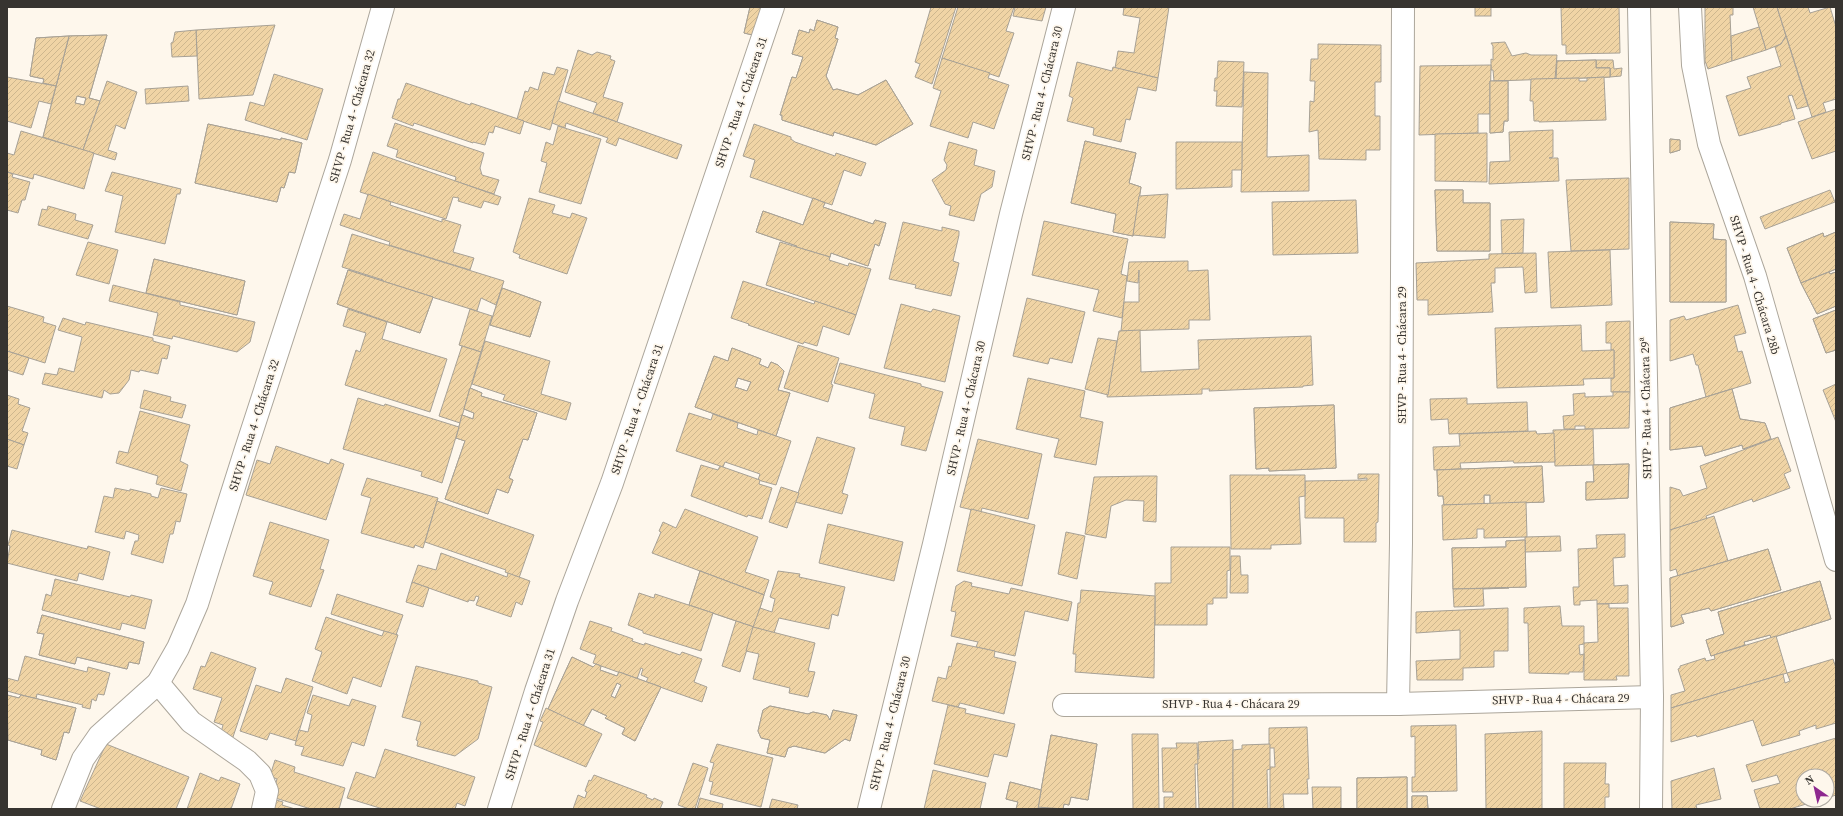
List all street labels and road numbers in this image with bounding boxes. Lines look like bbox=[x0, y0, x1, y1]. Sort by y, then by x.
street label: SHVP - Rua 4 - Chácara 30 bbox=[1018, 24, 1066, 162]
street label: SHVP - Rua 4 - Chácara 31 bbox=[711, 34, 771, 170]
street label: SHVP - Rua 4 - Chácara 32 bbox=[325, 48, 379, 184]
street label: SHVP - Rua 4 - Chácara 28b bbox=[1726, 214, 1784, 356]
street label: SHVP - Rua 4 - Chácara 29 bbox=[1394, 286, 1410, 424]
street label: SHVP - Rua 4 - Chácara 29ª bbox=[1637, 336, 1655, 479]
street label: SHVP - Rua 4 - Chácara 30 bbox=[943, 339, 989, 477]
street label: SHVP - Rua 4 - Chácara 31 bbox=[607, 341, 667, 477]
street label: SHVP - Rua 4 - Chácara 32 bbox=[225, 357, 283, 493]
street label: SHVP - Rua 4 - Chácara 31 bbox=[501, 646, 559, 782]
street label: SHVP - Rua 4 - Chácara 30 bbox=[866, 654, 914, 792]
street label: SHVP - Rua 4 - Chácara 29 bbox=[1492, 690, 1630, 708]
street label: SHVP - Rua 4 - Chácara 29 bbox=[1162, 696, 1300, 712]

